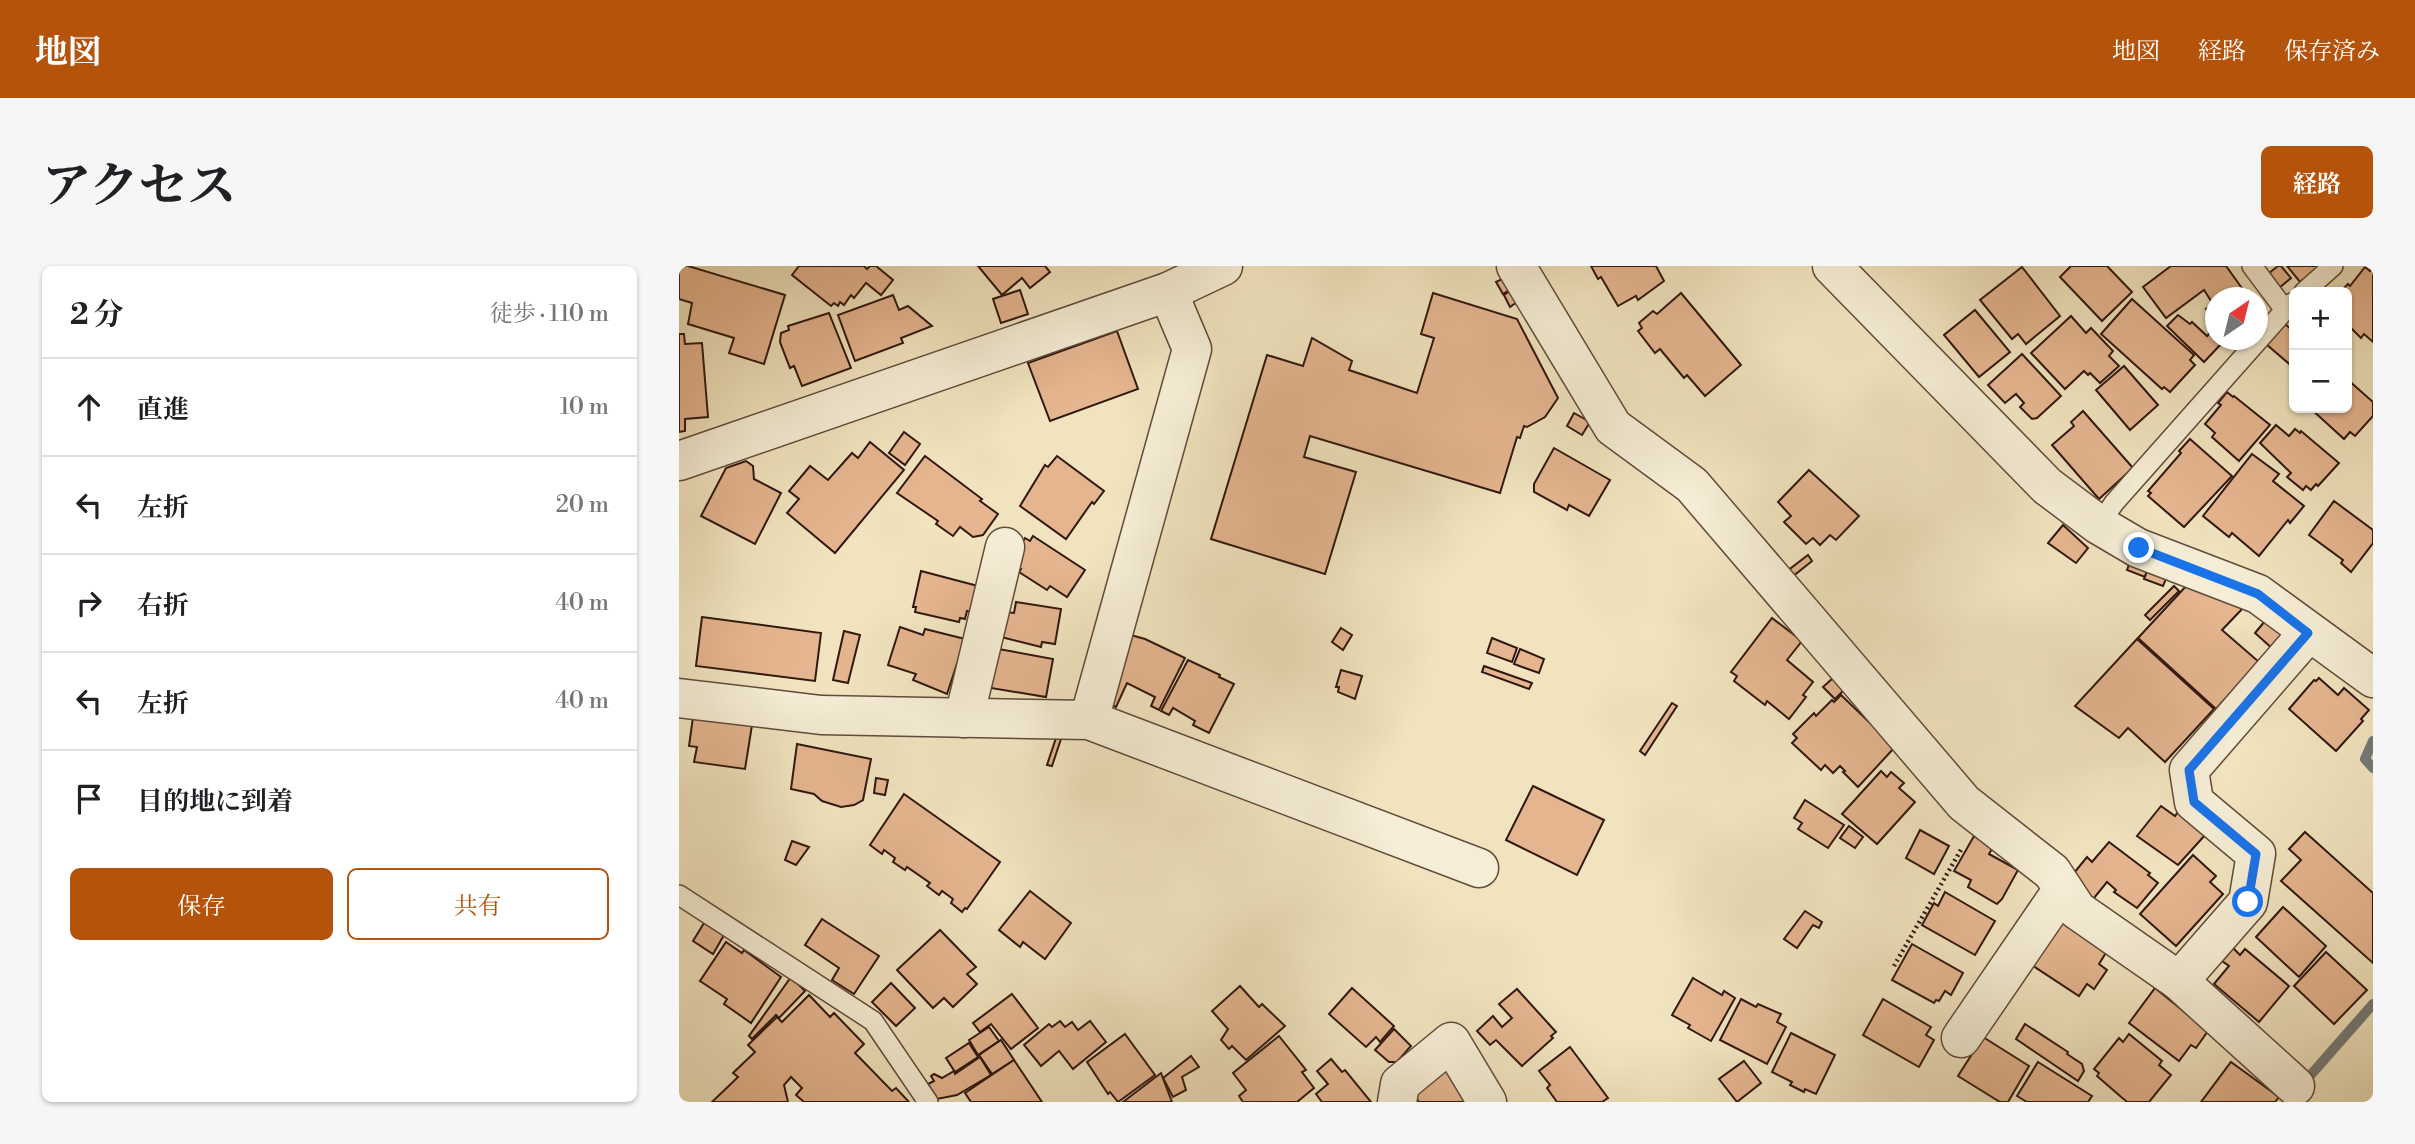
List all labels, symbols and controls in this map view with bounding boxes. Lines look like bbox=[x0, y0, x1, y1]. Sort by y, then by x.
text: 地図 bbox=[35, 33, 101, 74]
text: 地図 bbox=[2112, 37, 2160, 67]
text: 経路 bbox=[2198, 37, 2246, 67]
text: 保存済み bbox=[2284, 37, 2380, 67]
button: 経路 bbox=[2261, 146, 2373, 218]
text: アクセス bbox=[42, 157, 237, 218]
north arrow bbox=[2205, 287, 2268, 350]
map controls bbox=[2289, 287, 2352, 413]
button: + bbox=[2289, 287, 2352, 350]
text: 2 分 bbox=[70, 296, 124, 334]
text: 徒歩 · 110 m bbox=[490, 300, 609, 328]
button: − bbox=[2289, 350, 2352, 413]
icon: ahead bbox=[70, 388, 108, 426]
text: 10 m bbox=[560, 393, 609, 421]
text: 直進 bbox=[137, 394, 189, 426]
icon: left bbox=[70, 486, 108, 524]
text: 20 m bbox=[556, 491, 609, 519]
text: 左折 bbox=[137, 492, 189, 524]
route end bbox=[2123, 532, 2154, 563]
icon: right bbox=[70, 584, 108, 622]
text: 40 m bbox=[555, 589, 609, 617]
text: 右折 bbox=[137, 590, 189, 622]
icon: left bbox=[70, 682, 108, 720]
text: 40 m bbox=[555, 687, 609, 715]
text: 左折 bbox=[137, 688, 189, 720]
icon: arrive bbox=[70, 780, 108, 818]
text: 目的地に到着 bbox=[137, 786, 293, 818]
button: 保存 bbox=[70, 868, 333, 940]
button: 共有 bbox=[347, 868, 609, 940]
route start bbox=[2232, 886, 2263, 917]

